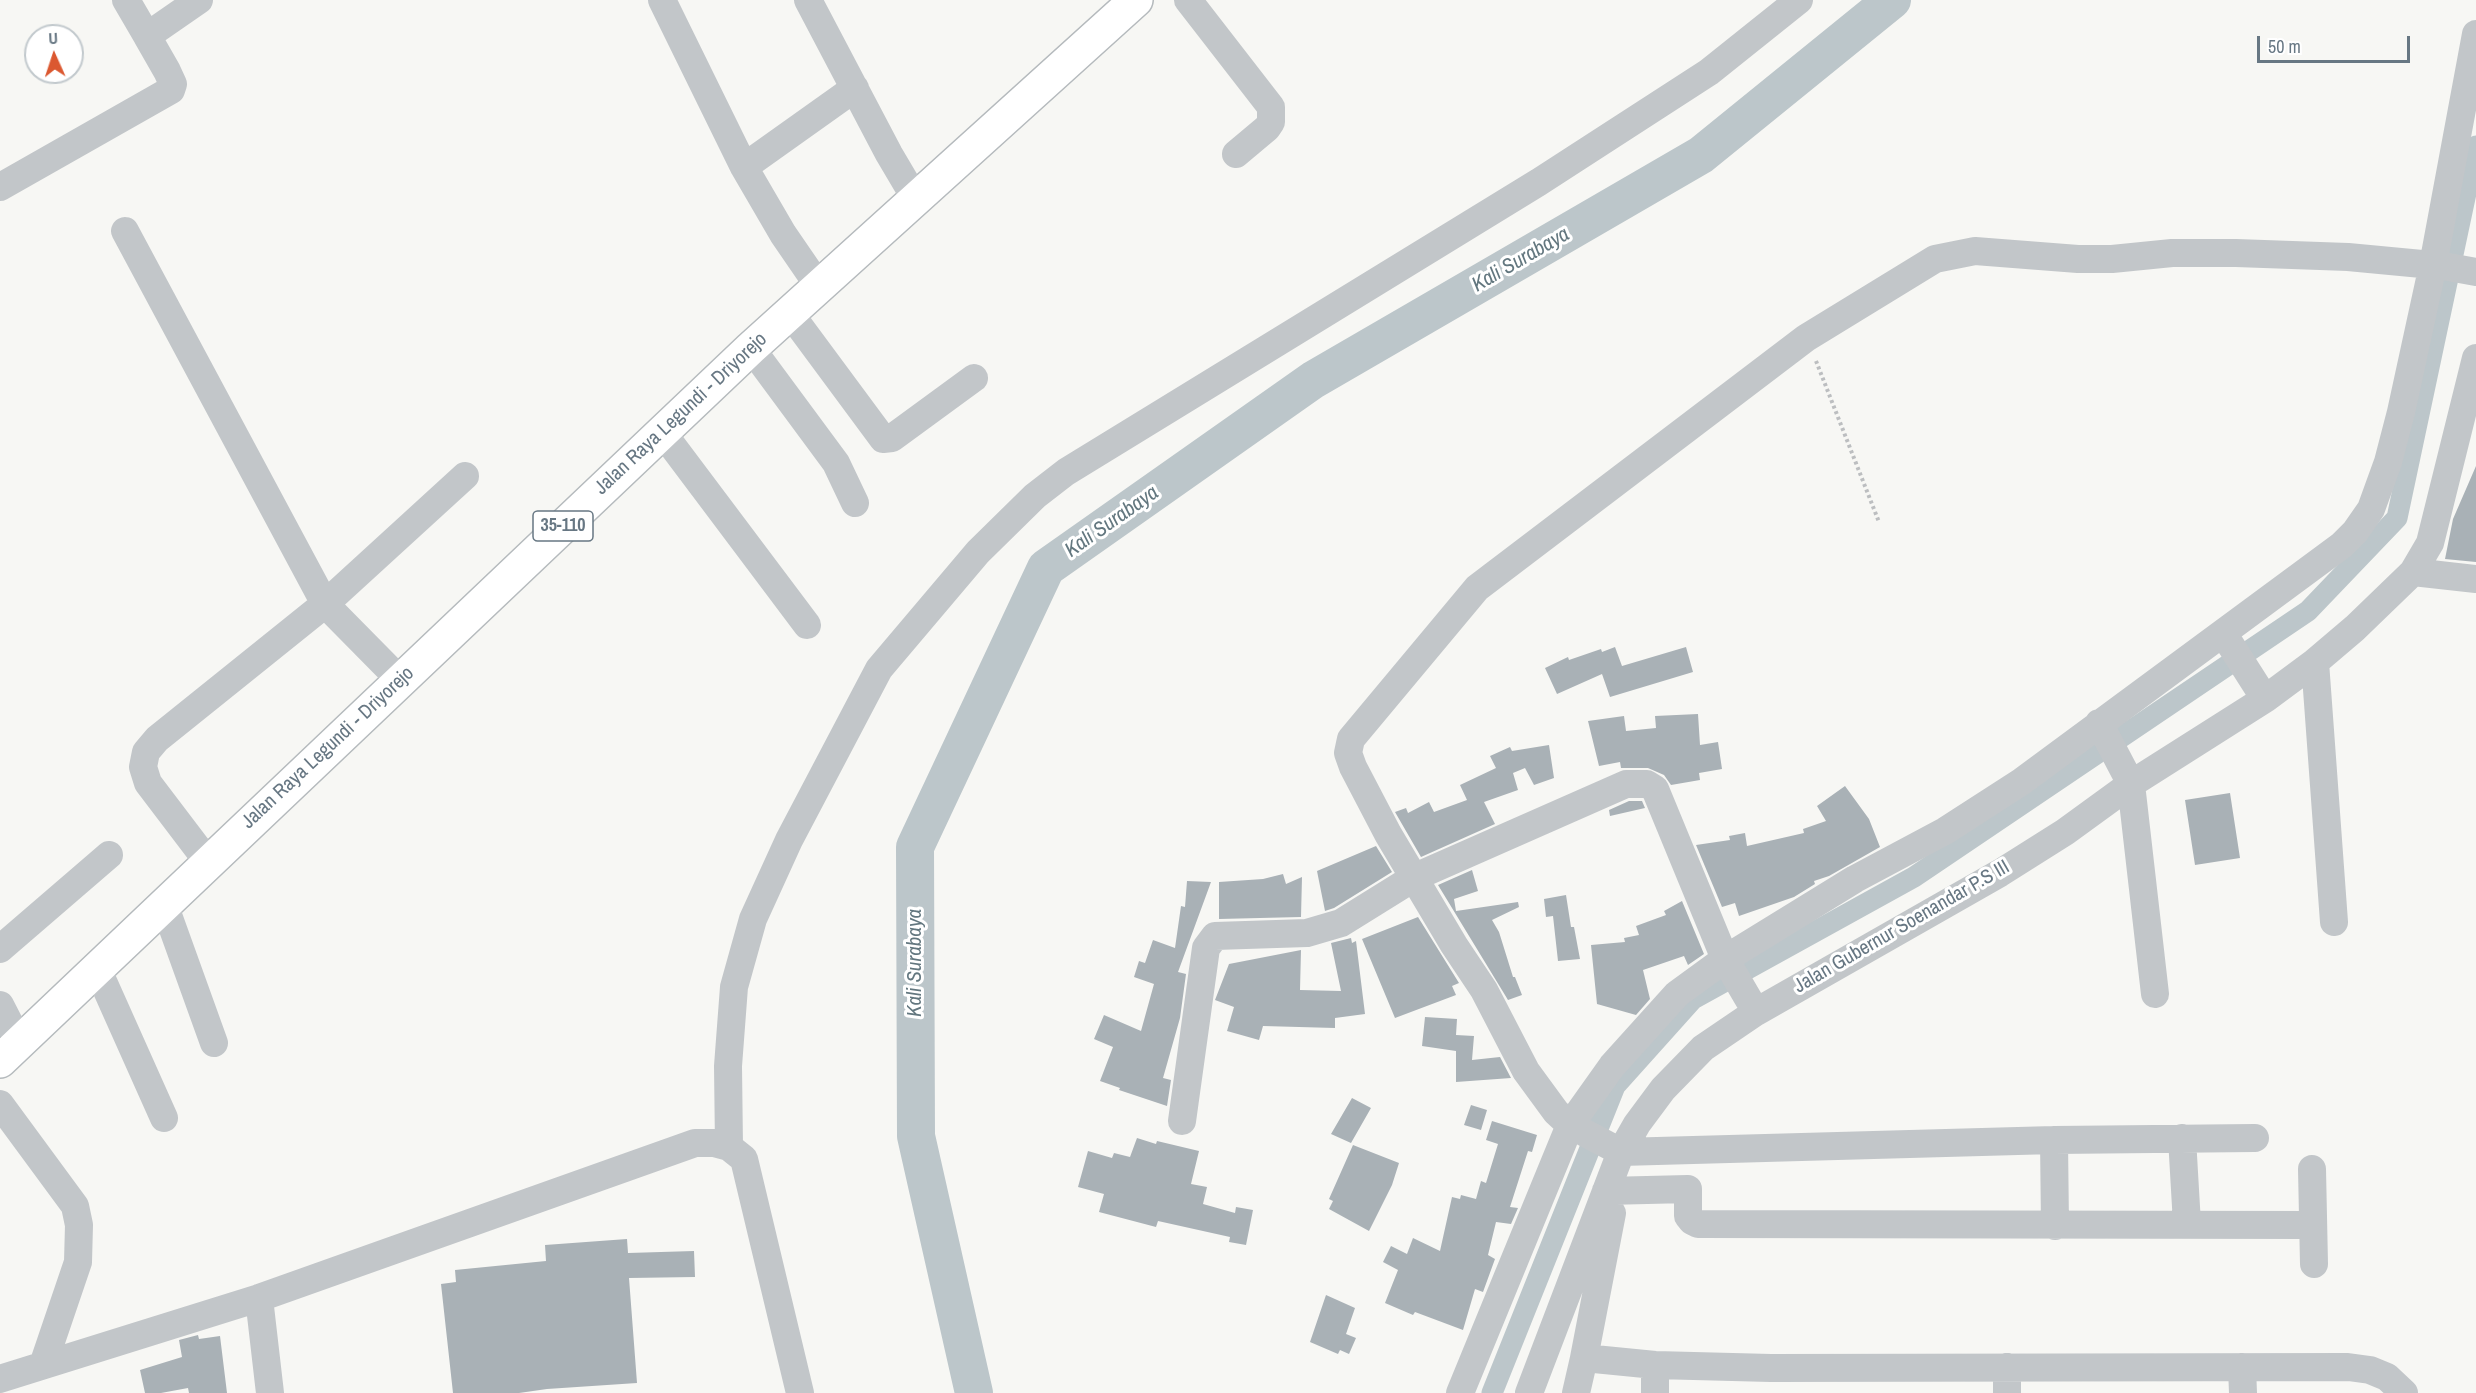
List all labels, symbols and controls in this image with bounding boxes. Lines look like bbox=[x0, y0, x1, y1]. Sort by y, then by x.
north arrow bbox=[24, 24, 84, 84]
scale bar bbox=[2260, 24, 2413, 62]
text: U bbox=[48, 27, 58, 49]
text: 50 m bbox=[2268, 34, 2301, 59]
water label: Kali Surabaya bbox=[1468, 222, 1574, 298]
street label: Jalan Raya Legundi - Driyorejo bbox=[590, 328, 772, 500]
water label: Kali Surabaya bbox=[1060, 481, 1164, 563]
road number: 35-110 bbox=[533, 511, 593, 541]
street label: Jalan Raya Legundi - Driyorejo bbox=[237, 662, 419, 834]
street label: Jalan Gubernur Soenandar P.S III bbox=[1790, 855, 2014, 999]
water label: Kali Surabaya bbox=[902, 909, 928, 1017]

